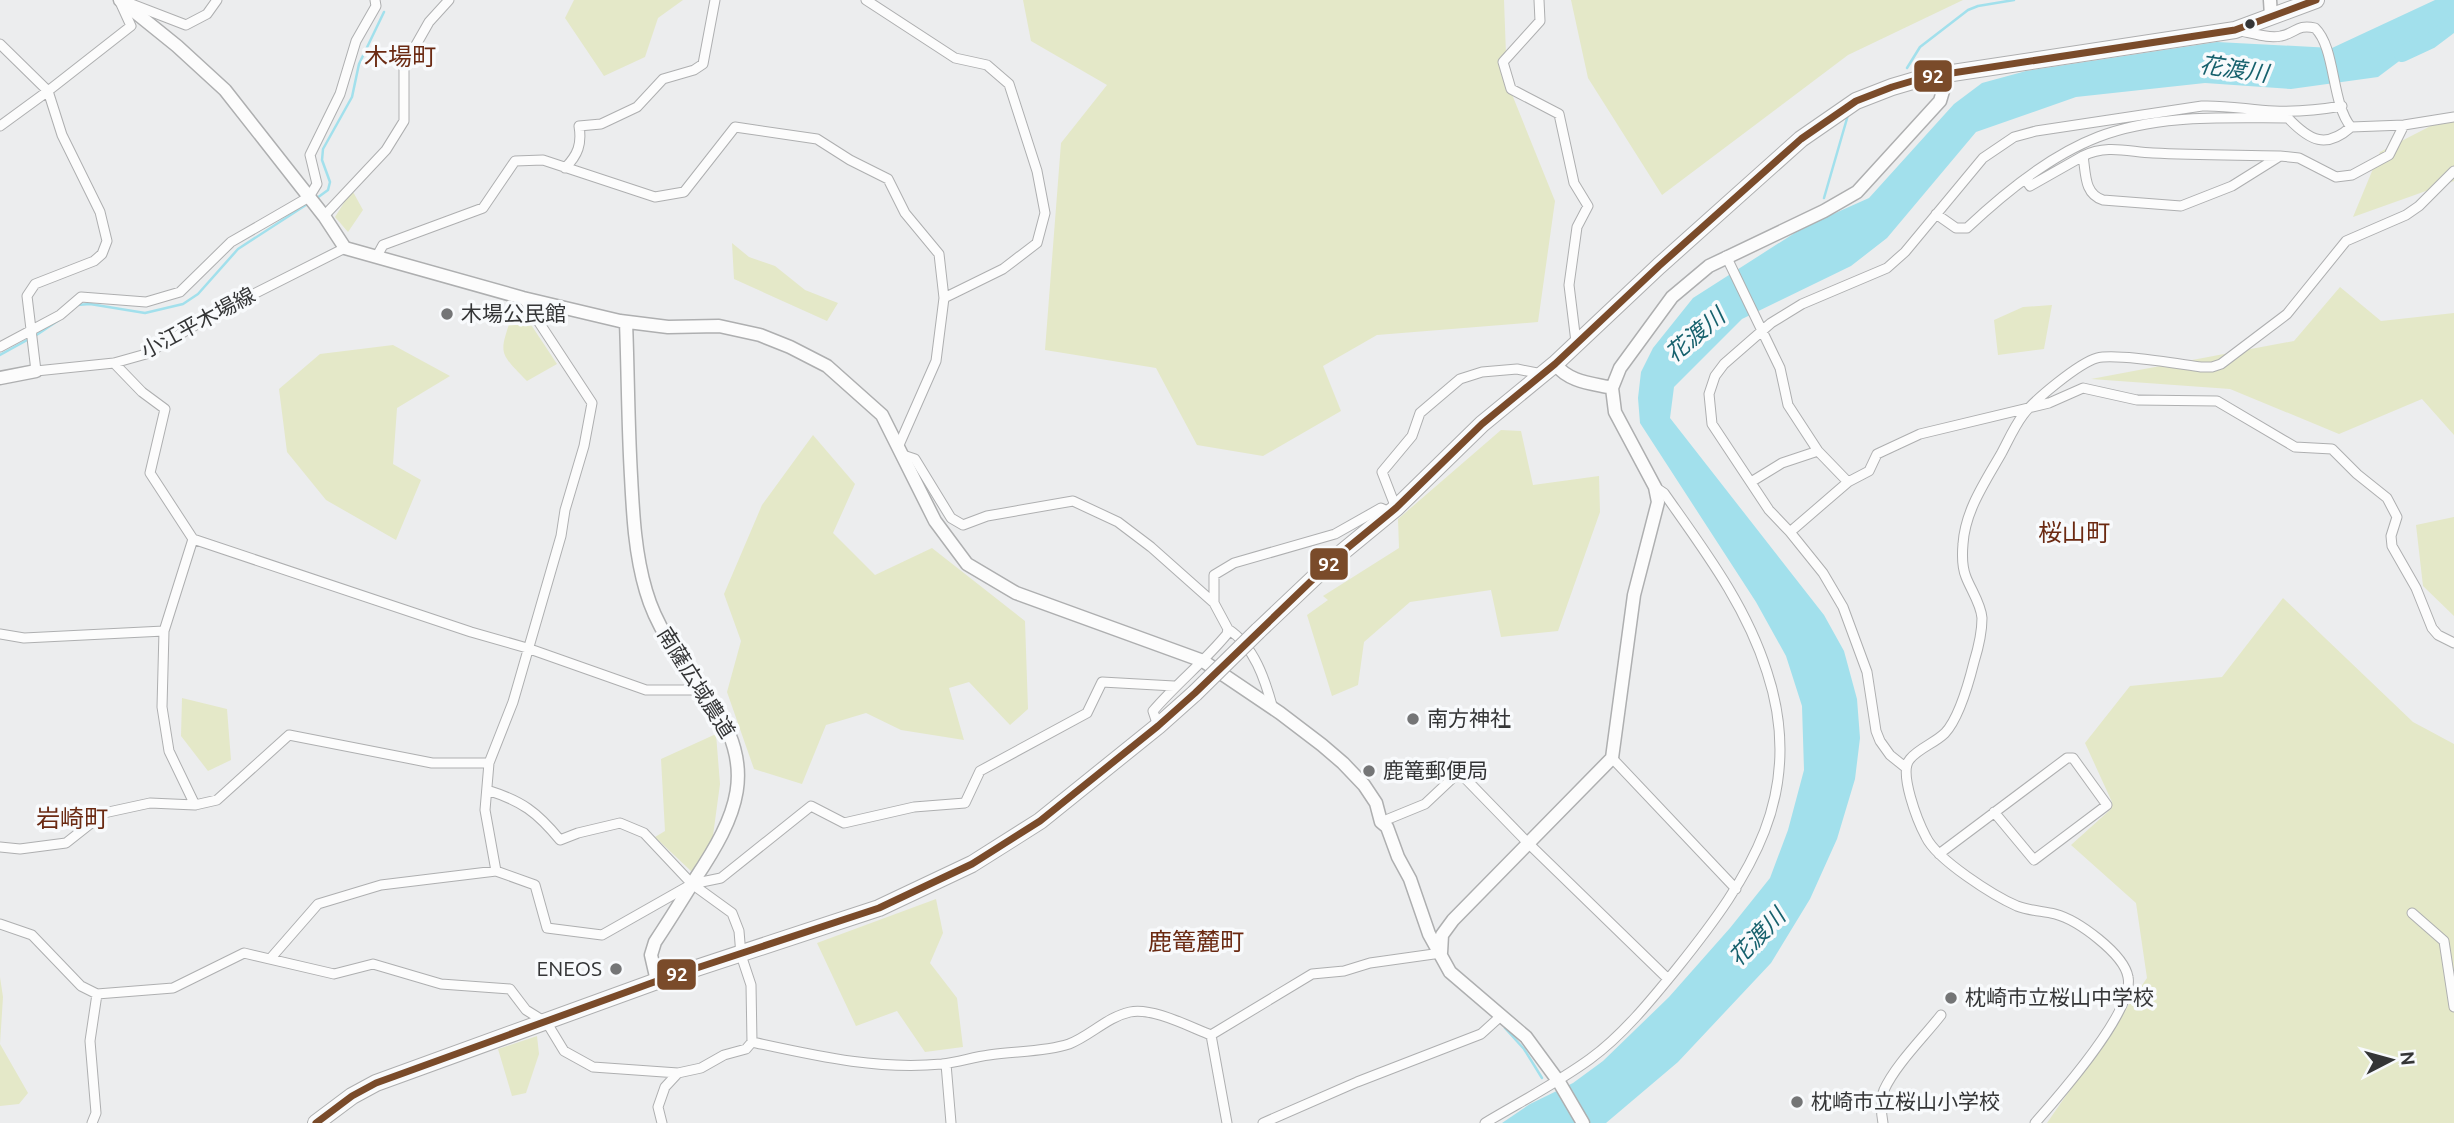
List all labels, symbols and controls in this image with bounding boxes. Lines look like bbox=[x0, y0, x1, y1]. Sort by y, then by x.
unlabelled marker bbox=[2243, 17, 2257, 31]
district label: 木場町 bbox=[364, 43, 436, 70]
water label: 花渡川 bbox=[2198, 51, 2273, 86]
line badge: 92 bbox=[1913, 59, 1953, 93]
text: 92 bbox=[1922, 65, 1944, 87]
street label: 小江平木場線 bbox=[136, 282, 259, 362]
place label: 木場公民館 bbox=[461, 301, 566, 325]
water label: 花渡川 bbox=[1660, 301, 1731, 366]
marker: 木場公民館 bbox=[439, 306, 455, 322]
district label: 桜山町 bbox=[2038, 519, 2110, 546]
line badge: 92 bbox=[1309, 547, 1349, 581]
text: 92 bbox=[1318, 553, 1340, 575]
street label: 南薩広域農道 bbox=[653, 623, 740, 742]
place label: 南方神社 bbox=[1427, 706, 1511, 730]
marker: 南方神社 bbox=[1405, 711, 1421, 727]
place label: 鹿篭郵便局 bbox=[1383, 758, 1488, 782]
marker: 鹿篭郵便局 bbox=[1361, 763, 1377, 779]
district label: 岩崎町 bbox=[36, 805, 108, 832]
water label: 花渡川 bbox=[1724, 901, 1792, 970]
district label: 鹿篭麓町 bbox=[1148, 928, 1244, 955]
place label: ENEOS bbox=[537, 956, 602, 980]
line badge: 92 bbox=[656, 958, 697, 991]
marker: ENEOS bbox=[608, 961, 624, 977]
text: 92 bbox=[666, 963, 688, 985]
place label: 枕崎市立桜山中学校 bbox=[1965, 985, 2154, 1009]
marker: 枕崎市立桜山中学校 bbox=[1943, 990, 1959, 1006]
north arrow bbox=[2356, 1025, 2426, 1095]
text: N bbox=[2396, 1050, 2420, 1066]
place label: 枕崎市立桜山小学校 bbox=[1811, 1089, 2000, 1113]
marker: 枕崎市立桜山小学校 bbox=[1789, 1094, 1805, 1110]

